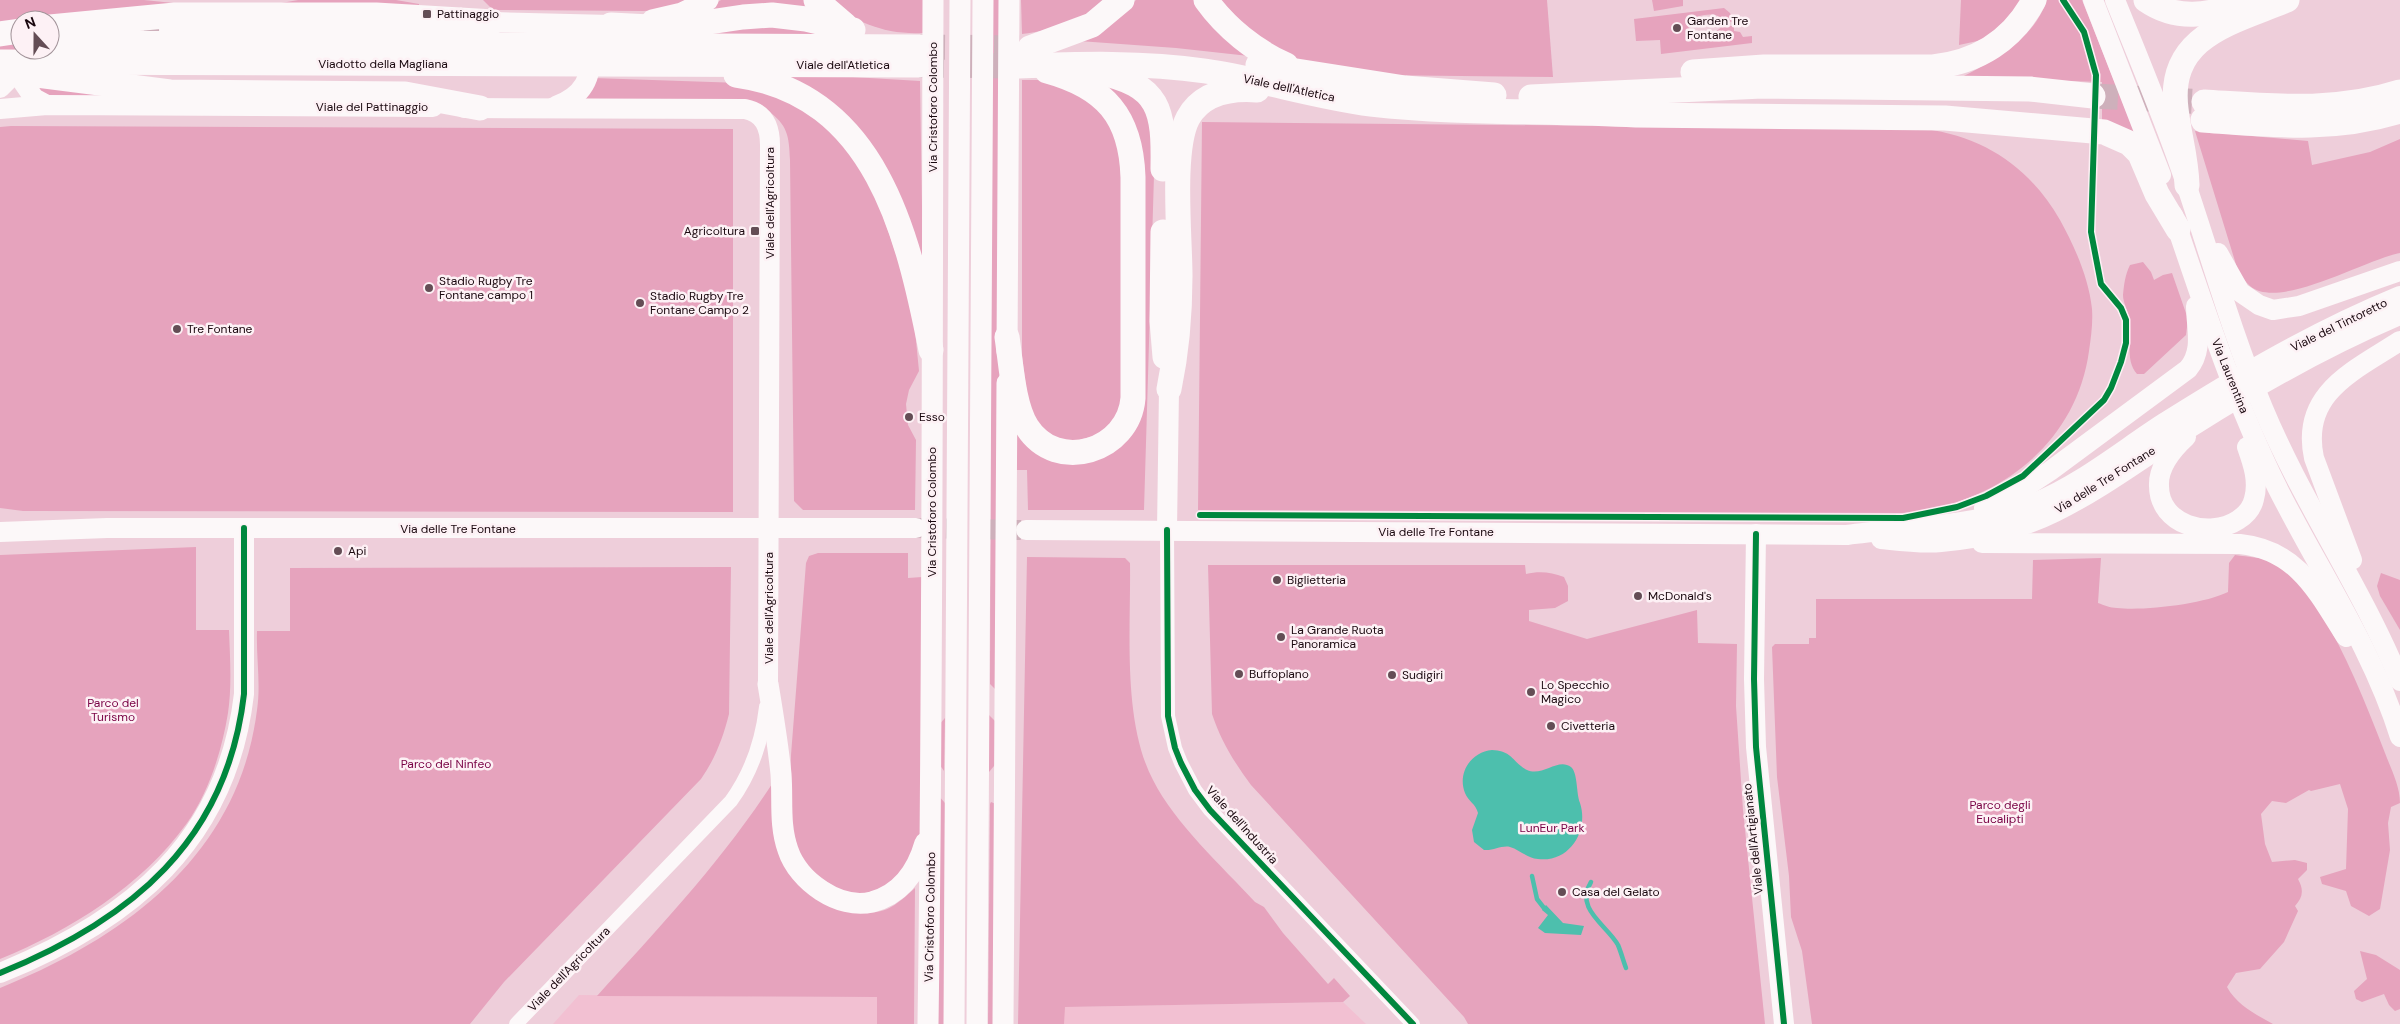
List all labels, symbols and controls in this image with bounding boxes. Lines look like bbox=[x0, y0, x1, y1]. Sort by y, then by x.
place label: Pattinaggio bbox=[437, 6, 499, 22]
marker: Pattinaggio bbox=[421, 8, 433, 20]
north arrow bbox=[10, 10, 60, 60]
text: N bbox=[22, 13, 38, 33]
place label: Garden Tre Fontane bbox=[1687, 13, 1749, 43]
marker: Garden Tre Fontane bbox=[1671, 22, 1683, 34]
street label: Via Cristoforo Colombo bbox=[925, 42, 941, 172]
street label: Viadotto della Magliana bbox=[318, 56, 448, 72]
street label: Viale dell'Atletica bbox=[796, 57, 890, 73]
street label: Viale dell'Atletica bbox=[1242, 70, 1336, 106]
street label: Viale del Pattinaggio bbox=[316, 99, 428, 115]
street label: Viale dell'Agricoltura bbox=[762, 147, 778, 259]
place label: Agricoltura bbox=[684, 223, 745, 239]
marker: Agricoltura bbox=[749, 225, 761, 237]
place label: Stadio Rugby Tre Fontane campo 1 bbox=[439, 273, 533, 303]
marker: Stadio Rugby Tre Fontane campo 1 bbox=[423, 282, 435, 294]
place label: Stadio Rugby Tre Fontane Campo 2 bbox=[650, 288, 749, 318]
street label: Viale del Tintoretto bbox=[2288, 295, 2390, 355]
marker: Stadio Rugby Tre Fontane Campo 2 bbox=[634, 297, 646, 309]
place label: Tre Fontane bbox=[187, 321, 253, 337]
marker: Tre Fontane bbox=[171, 323, 183, 335]
street label: Via Laurentina bbox=[2208, 336, 2252, 416]
place label: Esso bbox=[919, 409, 945, 425]
marker: Esso bbox=[903, 411, 915, 423]
street label: Via delle Tre Fontane bbox=[2052, 442, 2158, 517]
street label: Via Cristoforo Colombo bbox=[924, 447, 940, 577]
street label: Via delle Tre Fontane bbox=[400, 521, 516, 537]
street label: Via delle Tre Fontane bbox=[1378, 524, 1494, 540]
place label: Api bbox=[348, 543, 366, 559]
marker: Api bbox=[332, 545, 344, 557]
street label: Viale dell'Agricoltura bbox=[761, 552, 777, 664]
place label: Biglietteria bbox=[1287, 572, 1346, 588]
marker: Biglietteria bbox=[1271, 574, 1283, 586]
place label: McDonald's bbox=[1648, 588, 1712, 604]
marker: McDonald's bbox=[1632, 590, 1644, 602]
place label: La Grande Ruota Panoramica bbox=[1291, 622, 1384, 652]
marker: La Grande Ruota Panoramica bbox=[1275, 631, 1287, 643]
place label: Buffoplano bbox=[1249, 666, 1309, 682]
place label: Sudigiri bbox=[1402, 667, 1443, 683]
marker: Buffoplano bbox=[1233, 668, 1245, 680]
marker: Sudigiri bbox=[1386, 669, 1398, 681]
place label: Lo Specchio Magico bbox=[1541, 677, 1609, 707]
marker: Lo Specchio Magico bbox=[1525, 686, 1537, 698]
park label: Parco del Turismo bbox=[87, 695, 139, 725]
place label: Civetteria bbox=[1561, 718, 1615, 734]
marker: Civetteria bbox=[1545, 720, 1557, 732]
park label: Parco del Ninfeo bbox=[401, 756, 491, 772]
street label: Viale dell'Industria bbox=[1203, 782, 1281, 868]
street label: Viale dell'Artigianato bbox=[1739, 782, 1767, 896]
park label: Parco degli Eucalipti bbox=[1969, 797, 2031, 827]
park label: LunEur Park bbox=[1519, 820, 1585, 836]
street label: Via Cristoforo Colombo bbox=[921, 852, 939, 982]
place label: Casa del Gelato bbox=[1572, 884, 1660, 900]
marker: Casa del Gelato bbox=[1556, 886, 1568, 898]
street label: Viale dell'Agricoltura bbox=[524, 923, 614, 1015]

